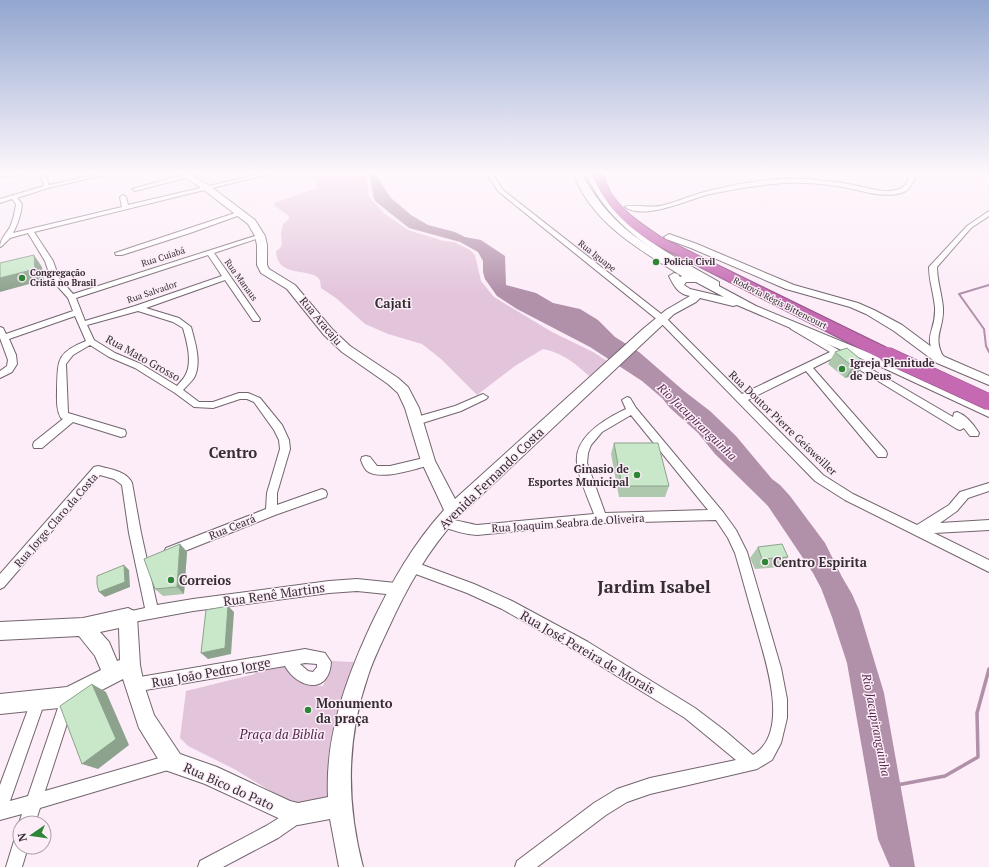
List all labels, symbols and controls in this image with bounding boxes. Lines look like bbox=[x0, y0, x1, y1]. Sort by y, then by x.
street label: Rua Iguape bbox=[576, 237, 619, 275]
street label: Rua Cuiabá bbox=[140, 244, 187, 270]
place label: Policia Civil bbox=[664, 256, 715, 268]
street label: Rua Manaus bbox=[222, 257, 260, 303]
marker: Policia Civil bbox=[651, 257, 661, 267]
place label: Congregação Cristã no Brasil bbox=[30, 267, 96, 289]
marker: Congregação Cristã no Brasil bbox=[17, 273, 27, 283]
street label: Rodovia Régis Bittencourt bbox=[731, 274, 830, 332]
street label: Rua Salvador bbox=[125, 278, 179, 306]
street label: Rua Aracaju bbox=[297, 294, 346, 349]
district label: Cajati bbox=[375, 294, 411, 312]
street label: Rua Mato Grosso bbox=[103, 332, 183, 384]
place label: Igreja Plenitude de Deus bbox=[850, 356, 935, 383]
marker: Igreja Plenitude de Deus bbox=[837, 364, 847, 374]
street label: Rua Doutor Pierre Geisweiller bbox=[726, 368, 841, 479]
water label: Rio Jacupiranguinha bbox=[654, 379, 740, 463]
street label: Avenida Fernando Costa bbox=[434, 423, 548, 533]
district label: Centro bbox=[209, 442, 257, 462]
place label: Ginasio de Esportes Municipal bbox=[528, 462, 629, 489]
street label: Rua Jorge Claro da Costa bbox=[11, 470, 101, 570]
marker: Ginasio de Esportes Municipal bbox=[632, 470, 642, 480]
street label: Rua Ceará bbox=[207, 511, 258, 543]
street label: Rua Joaquim Seabra de Oliveira bbox=[491, 511, 645, 535]
place label: Centro Espirita bbox=[773, 553, 868, 571]
marker: Centro Espirita bbox=[760, 557, 770, 567]
place label: Correios bbox=[179, 571, 231, 589]
district label: Jardim Isabel bbox=[597, 574, 711, 598]
marker: Correios bbox=[166, 575, 176, 585]
street label: Rua Renê Martins bbox=[222, 578, 326, 610]
street label: Rua José Pereira de Morais bbox=[517, 606, 659, 698]
street label: Rua João Pedro Jorge bbox=[150, 653, 272, 691]
water label: Rio Jacupiranguinha bbox=[859, 671, 894, 778]
place label: Monumento da praça bbox=[316, 694, 393, 727]
marker: Monumento da praça bbox=[303, 705, 313, 715]
park label: Praça da Biblia bbox=[239, 725, 324, 743]
street label: Rua Bico do Pato bbox=[181, 758, 277, 814]
north arrow bbox=[12, 815, 52, 855]
text: N bbox=[14, 831, 30, 843]

